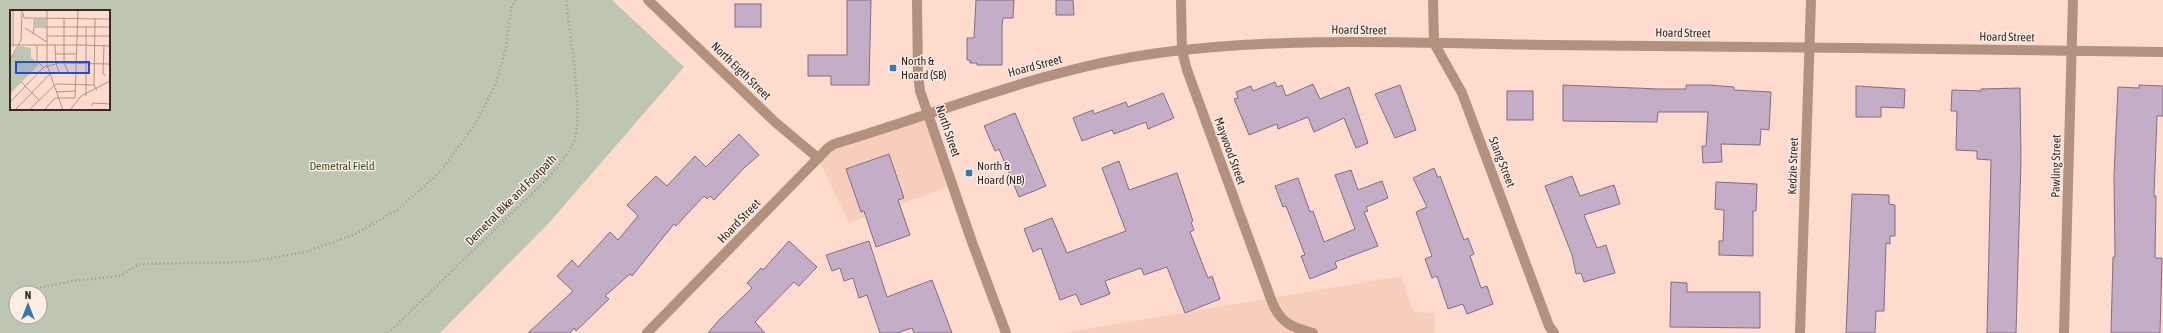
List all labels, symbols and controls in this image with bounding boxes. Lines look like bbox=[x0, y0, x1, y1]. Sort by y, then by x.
inset map bbox=[10, 10, 110, 110]
street label: Hoard Street bbox=[1331, 23, 1387, 37]
street label: Hoard Street bbox=[1655, 26, 1711, 40]
street label: Hoard Street bbox=[1979, 30, 2035, 44]
street label: North Eigth Street bbox=[708, 39, 774, 103]
street label: Hoard Street bbox=[1006, 52, 1064, 80]
place label: North & Hoard (SB) bbox=[901, 54, 947, 82]
marker: North & Hoard (SB) bbox=[888, 63, 898, 73]
street label: North Street bbox=[933, 103, 963, 159]
street label: Maywood Street bbox=[1211, 115, 1249, 187]
street label: Pawling Street bbox=[2048, 134, 2064, 198]
street label: Stang Street bbox=[1486, 135, 1518, 190]
street label: Kedzie Street bbox=[1785, 137, 1801, 195]
street label: Demetral Bike and Footpath bbox=[463, 152, 559, 248]
park label: Demetral Field bbox=[309, 159, 375, 173]
place label: North & Hoard (NB) bbox=[977, 159, 1025, 187]
marker: North & Hoard (NB) bbox=[964, 168, 974, 178]
street label: Hoard Street bbox=[715, 196, 764, 246]
north arrow bbox=[8, 285, 48, 325]
text: N bbox=[25, 289, 31, 301]

